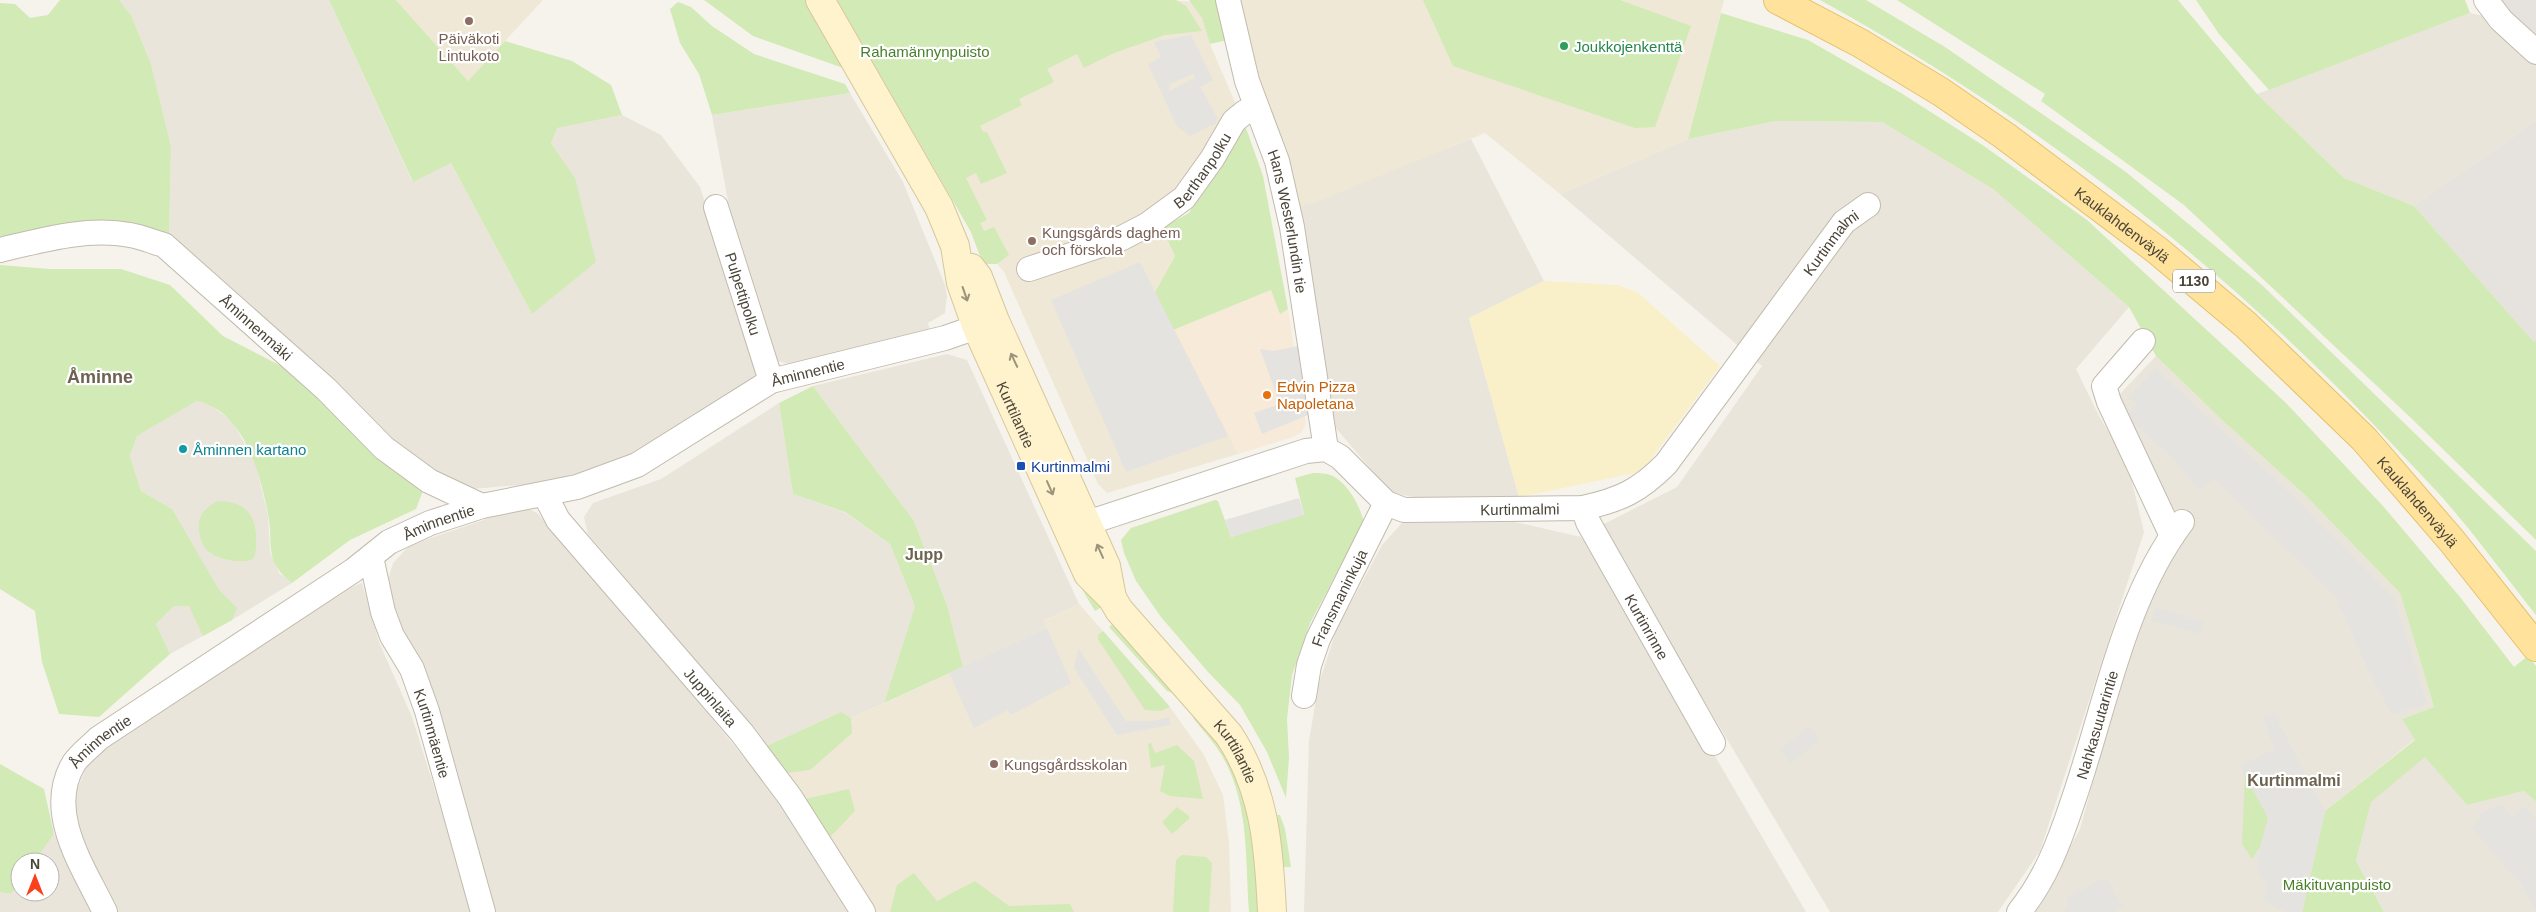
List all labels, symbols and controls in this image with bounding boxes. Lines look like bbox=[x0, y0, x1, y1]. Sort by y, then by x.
marker: Päiväkoti Lintukoto bbox=[463, 15, 475, 27]
place label: Päiväkoti Lintukoto bbox=[439, 30, 499, 64]
place label: Joukkojenkenttä bbox=[1574, 38, 1683, 55]
marker: Joukkojenkenttä bbox=[1558, 40, 1570, 52]
park label: Rahamännynpuisto bbox=[860, 43, 990, 60]
street label: Berthanpolku bbox=[1170, 129, 1234, 211]
street label: Hans Westerlundin tie bbox=[1265, 147, 1311, 294]
street label: Kauklahdenväylä bbox=[2072, 183, 2174, 266]
street label: Kurtinmalmi bbox=[1799, 206, 1862, 278]
place label: Kungsgårds daghem och förskola bbox=[1042, 224, 1180, 258]
marker: Kungsgårds daghem och förskola bbox=[1026, 235, 1038, 247]
street label: Pulpettipolku bbox=[722, 250, 764, 337]
road number: 1130 bbox=[2173, 270, 2215, 292]
one-way arrow bbox=[960, 286, 970, 302]
street label: Åminnenmäki bbox=[217, 291, 296, 364]
one-way arrow bbox=[1009, 353, 1018, 368]
street label: Åminnentie bbox=[769, 355, 846, 389]
district label: Åminne bbox=[67, 367, 133, 387]
place label: Edvin Pizza Napoletana bbox=[1277, 378, 1356, 412]
street label: Kurttilantie bbox=[994, 379, 1038, 450]
marker: Edvin Pizza Napoletana bbox=[1261, 389, 1273, 401]
place label: Åminnen kartano bbox=[193, 441, 306, 458]
marker: Åminnen kartano bbox=[177, 443, 189, 455]
street label: Kauklahdenväylä bbox=[2374, 453, 2462, 551]
place label: Kurtinmalmi bbox=[1031, 458, 1110, 475]
marker: Kurtinmalmi bbox=[1015, 460, 1027, 472]
one-way arrow bbox=[1045, 480, 1055, 495]
street label: Kurtinmalmi bbox=[1480, 500, 1560, 518]
street label: Åminnentie bbox=[400, 501, 476, 543]
one-way arrow bbox=[1094, 544, 1104, 559]
district label: Jupp bbox=[905, 546, 943, 563]
street label: Fransmaninkuja bbox=[1308, 546, 1370, 649]
street label: Kurtinrinne bbox=[1622, 591, 1672, 662]
street label: Juppinlaita bbox=[681, 664, 741, 730]
street label: Nahkasuutarintie bbox=[2072, 668, 2121, 781]
street label: Kurtinmäentie bbox=[411, 686, 454, 780]
street label: Åminnentie bbox=[65, 711, 134, 771]
street label: Kurttilantie bbox=[1211, 716, 1261, 785]
place label: Kungsgårdsskolan bbox=[1004, 756, 1127, 773]
marker: Kungsgårdsskolan bbox=[988, 758, 1000, 770]
district label: Kurtinmalmi bbox=[2247, 772, 2341, 789]
north arrow bbox=[10, 852, 60, 902]
text: N bbox=[30, 856, 40, 872]
park label: Mäkituvanpuisto bbox=[2283, 876, 2391, 893]

